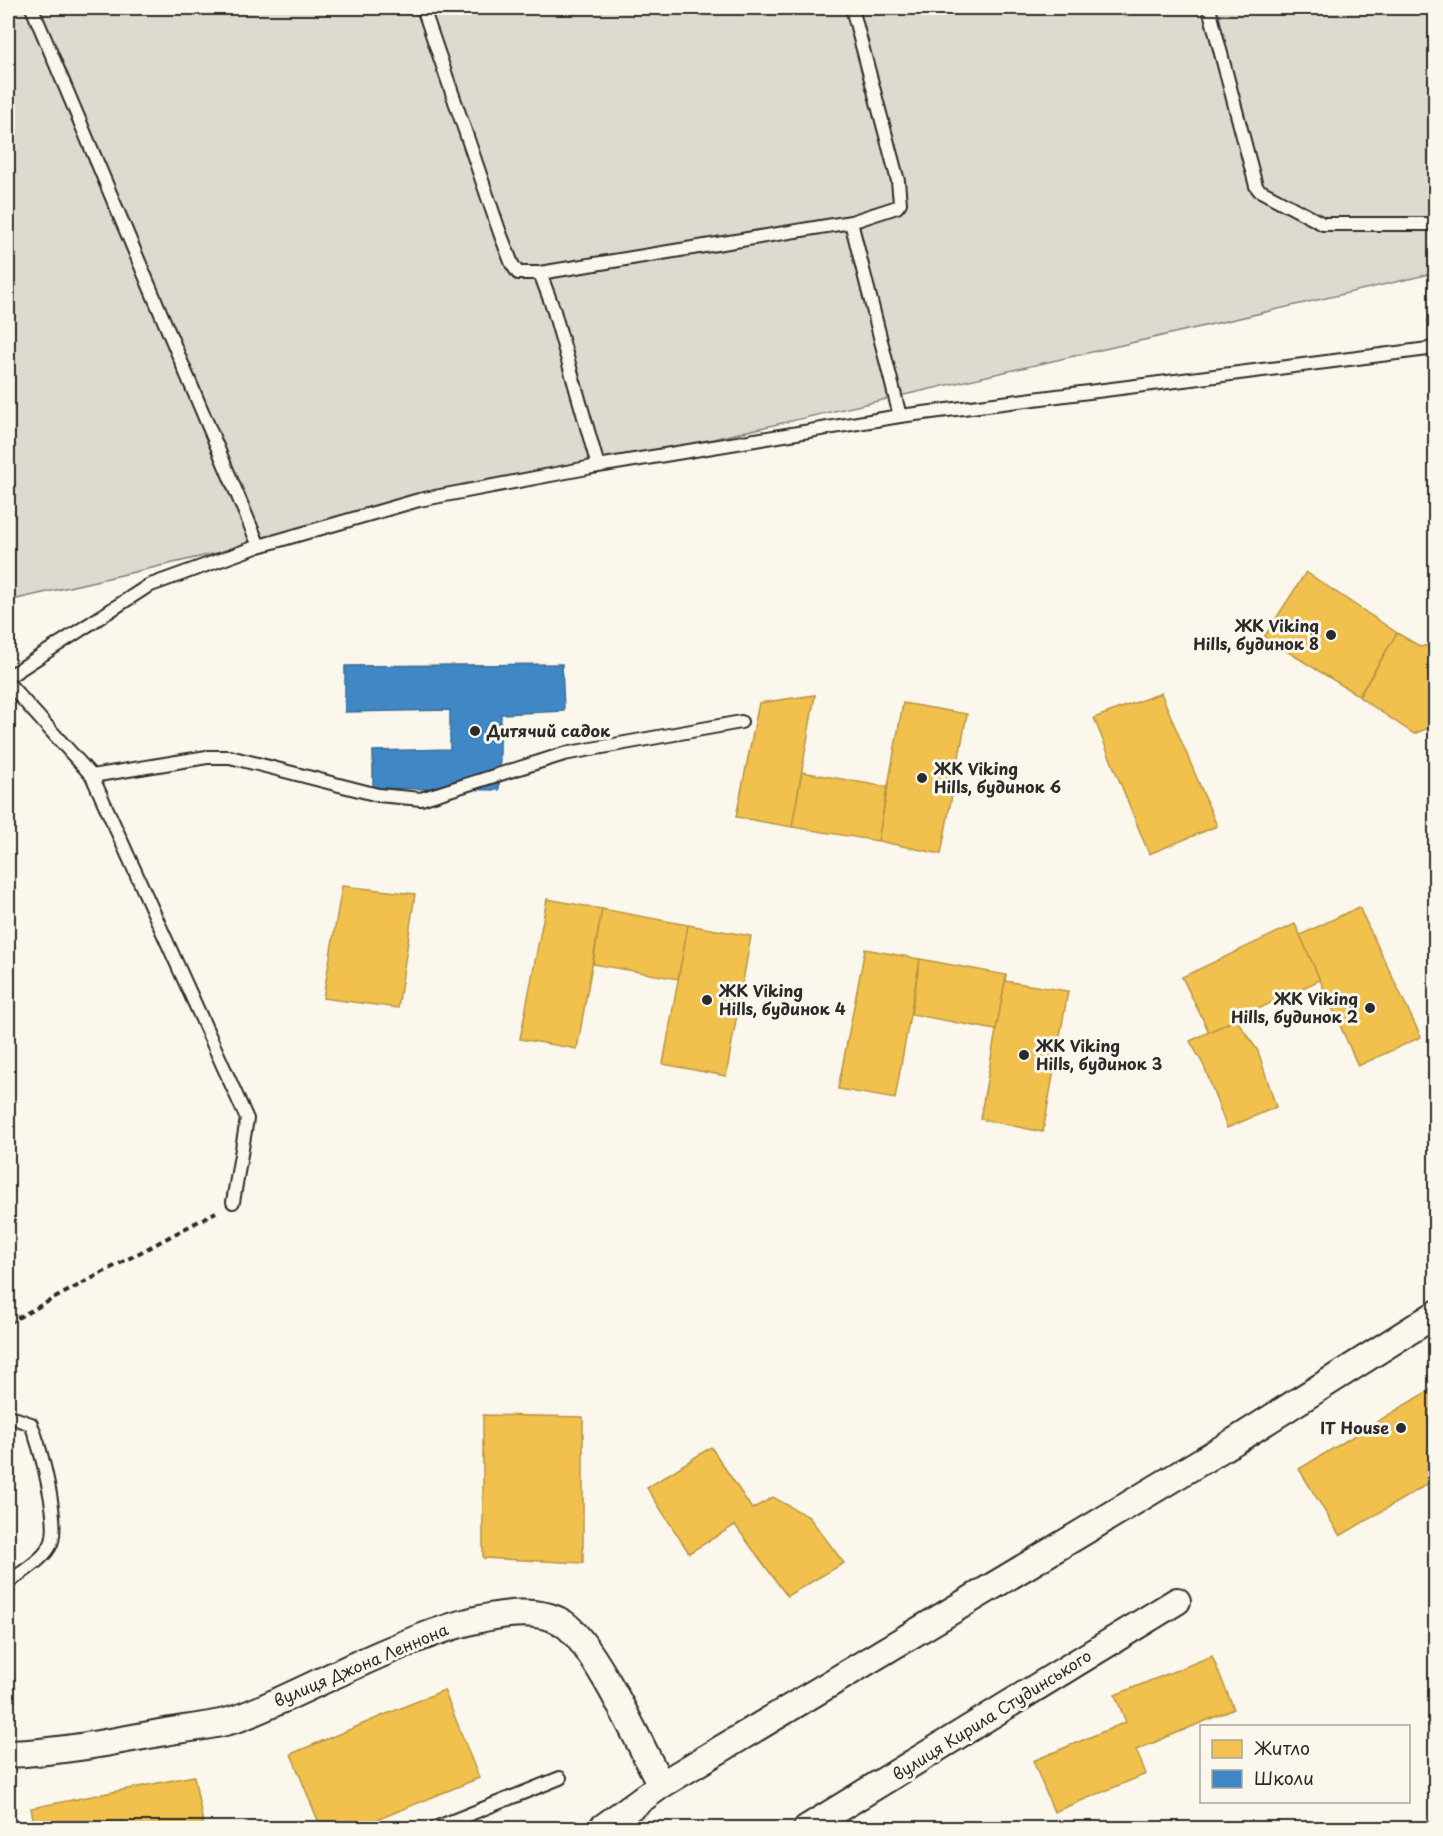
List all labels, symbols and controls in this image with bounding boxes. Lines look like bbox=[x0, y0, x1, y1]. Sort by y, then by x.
place label: ЖК Viking Hills, будинок 8 bbox=[1193, 613, 1319, 655]
marker: ЖК Viking Hills, будинок 8 bbox=[1324, 628, 1338, 642]
place label: Дитячий садок bbox=[486, 718, 611, 742]
marker: Дитячий садок bbox=[468, 724, 482, 738]
place label: ЖК Viking Hills, будинок 6 bbox=[933, 756, 1061, 798]
marker: ЖК Viking Hills, будинок 6 bbox=[915, 771, 929, 785]
place label: ЖК Viking Hills, будинок 4 bbox=[718, 978, 846, 1020]
place label: ЖК Viking Hills, будинок 2 bbox=[1231, 986, 1358, 1028]
marker: ЖК Viking Hills, будинок 4 bbox=[700, 993, 714, 1007]
marker: ЖК Viking Hills, будинок 2 bbox=[1363, 1001, 1377, 1015]
place label: ЖК Viking Hills, будинок 3 bbox=[1035, 1033, 1162, 1075]
marker: ЖК Viking Hills, будинок 3 bbox=[1017, 1048, 1031, 1062]
place label: IT House bbox=[1320, 1415, 1389, 1439]
marker: IT House bbox=[1394, 1421, 1408, 1435]
street label: вулиця Джона Леннона bbox=[270, 1616, 452, 1712]
street label: вулиця Кирила Студинського bbox=[887, 1643, 1096, 1785]
legend bbox=[1200, 1725, 1410, 1803]
text: Житло bbox=[1254, 1734, 1310, 1761]
text: Школи bbox=[1254, 1764, 1314, 1791]

